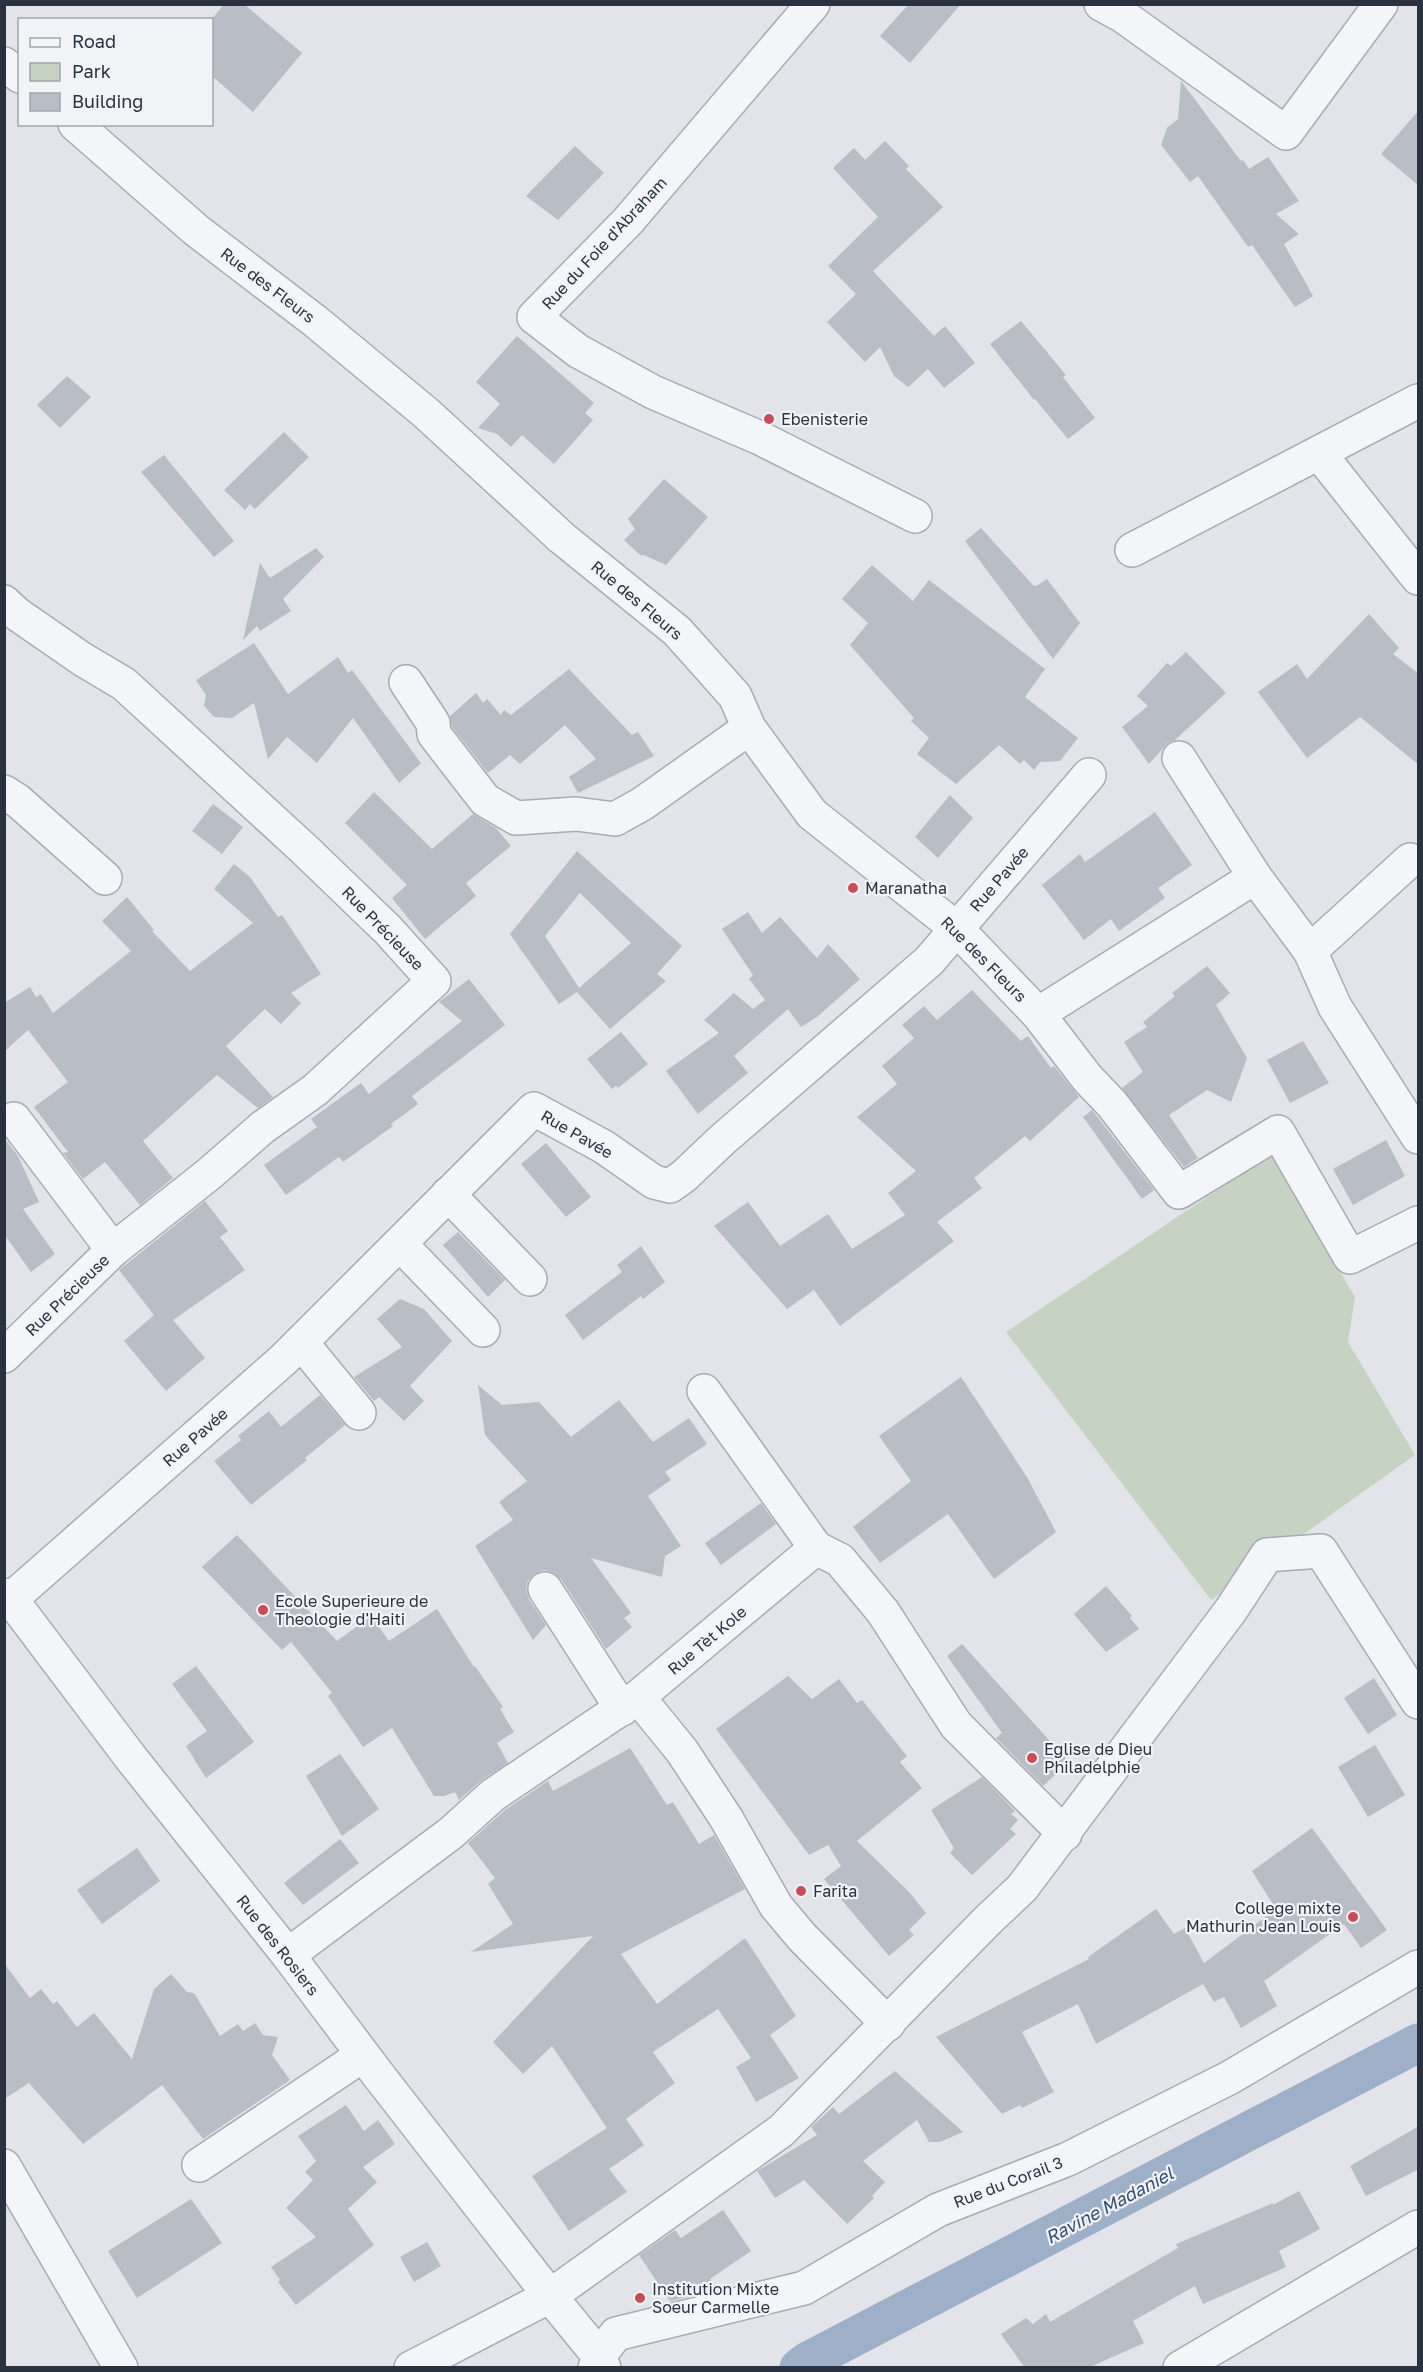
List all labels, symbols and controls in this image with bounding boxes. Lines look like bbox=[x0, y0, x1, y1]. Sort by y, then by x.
legend bbox=[18, 18, 213, 126]
text: Road bbox=[72, 30, 116, 52]
text: Park bbox=[72, 60, 111, 82]
text: Building bbox=[72, 90, 143, 112]
street label: Rue du Foie d'Abraham bbox=[537, 172, 671, 314]
street label: Rue des Fleurs bbox=[217, 243, 319, 327]
place label: Ebenisterie bbox=[781, 409, 868, 429]
marker: Ebenisterie bbox=[762, 412, 776, 426]
street label: Rue des Fleurs bbox=[587, 556, 687, 644]
street label: Rue Pavée bbox=[965, 842, 1033, 916]
place label: Maranatha bbox=[865, 878, 947, 898]
marker: Maranatha bbox=[846, 881, 860, 895]
street label: Rue Précieuse bbox=[338, 882, 428, 974]
street label: Rue des Fleurs bbox=[937, 912, 1031, 1006]
street label: Rue Pavée bbox=[537, 1105, 617, 1163]
street label: Rue Précieuse bbox=[21, 1250, 113, 1340]
street label: Rue Pavée bbox=[158, 1403, 232, 1471]
place label: Ecole Superieure de Theologie d'Haiti bbox=[275, 1591, 428, 1629]
street label: Rue Tèt Kole bbox=[664, 1601, 750, 1679]
marker: Ecole Superieure de Theologie d'Haiti bbox=[256, 1603, 270, 1617]
place label: Eglise de Dieu Philadelphie bbox=[1044, 1739, 1152, 1777]
marker: Eglise de Dieu Philadelphie bbox=[1025, 1751, 1039, 1765]
place label: Farita bbox=[813, 1881, 857, 1901]
marker: Farita bbox=[794, 1884, 808, 1898]
street label: Rue des Rosiers bbox=[232, 1891, 324, 1999]
place label: College mixte Mathurin Jean Louis bbox=[1186, 1898, 1341, 1936]
marker: College mixte Mathurin Jean Louis bbox=[1346, 1910, 1360, 1924]
street label: Rue du Corail 3 bbox=[951, 2152, 1065, 2212]
water label: Ravine Madaniel bbox=[1041, 2161, 1178, 2248]
place label: Institution Mixte Soeur Carmelle bbox=[652, 2279, 779, 2317]
marker: Institution Mixte Soeur Carmelle bbox=[633, 2291, 647, 2305]

